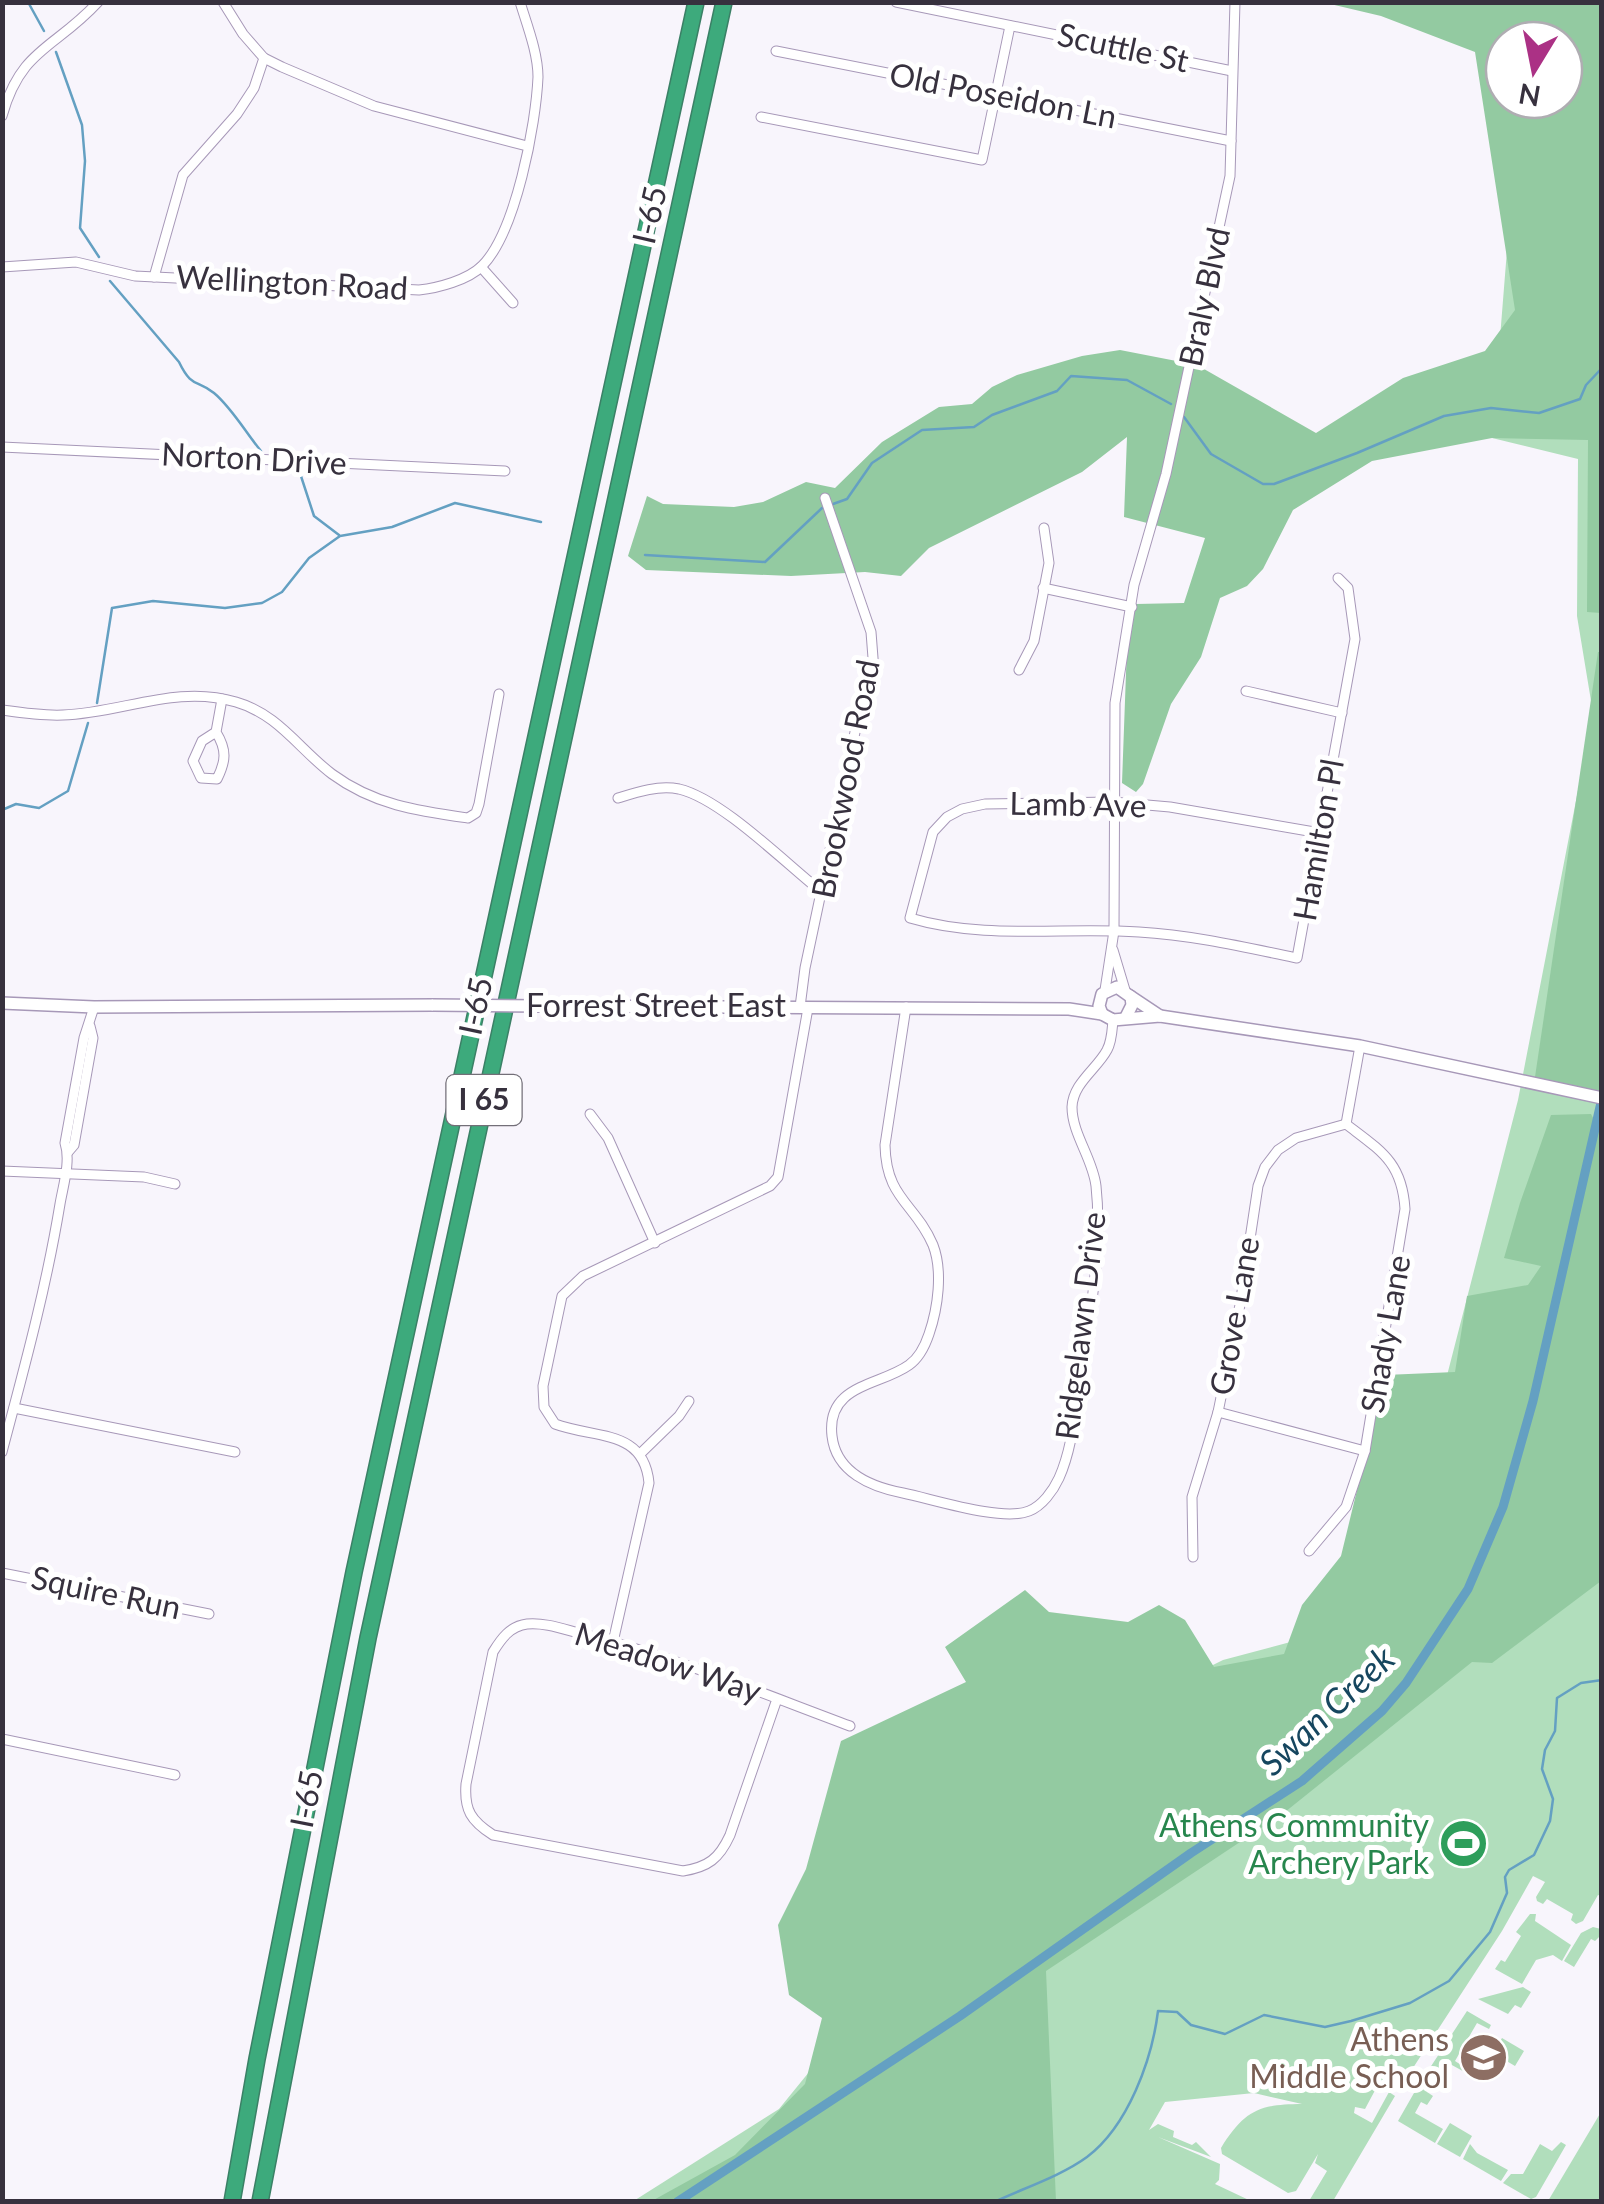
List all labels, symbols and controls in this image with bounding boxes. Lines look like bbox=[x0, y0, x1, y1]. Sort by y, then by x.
street label: Scuttle St bbox=[1054, 14, 1193, 80]
north arrow bbox=[1484, 20, 1584, 120]
street label: Old Poseidon Ln bbox=[887, 53, 1120, 136]
text: N bbox=[1516, 77, 1543, 114]
street label: I-65 bbox=[623, 182, 674, 247]
street label: Braly Blvd bbox=[1170, 224, 1237, 370]
street label: Wellington Road bbox=[175, 256, 409, 307]
street label: Norton Drive bbox=[160, 433, 348, 482]
street label: Brookwood Road bbox=[802, 656, 887, 901]
street label: Hamilton Pl bbox=[1284, 756, 1351, 924]
street label: Lamb Ave bbox=[1009, 783, 1147, 824]
street label: I-65 bbox=[449, 973, 500, 1038]
street label: Forrest Street East bbox=[526, 985, 786, 1024]
road number: I 65 bbox=[446, 1075, 522, 1125]
street label: Ridgelawn Drive bbox=[1046, 1210, 1113, 1442]
street label: Grove Lane bbox=[1200, 1234, 1267, 1398]
street label: Shady Lane bbox=[1351, 1252, 1418, 1416]
street label: Squire Run bbox=[28, 1557, 185, 1626]
street label: Meadow Way bbox=[570, 1613, 767, 1710]
water label: Swan Creek bbox=[1249, 1636, 1402, 1783]
street label: I-65 bbox=[281, 1767, 330, 1831]
place label: Athens Community Archery Park bbox=[1159, 1805, 1430, 1881]
sports icon: Athens Community Archery Park bbox=[1438, 1818, 1490, 1870]
place label: Athens Middle School bbox=[1249, 2019, 1449, 2095]
school or university icon: Athens Middle School bbox=[1458, 2032, 1510, 2084]

